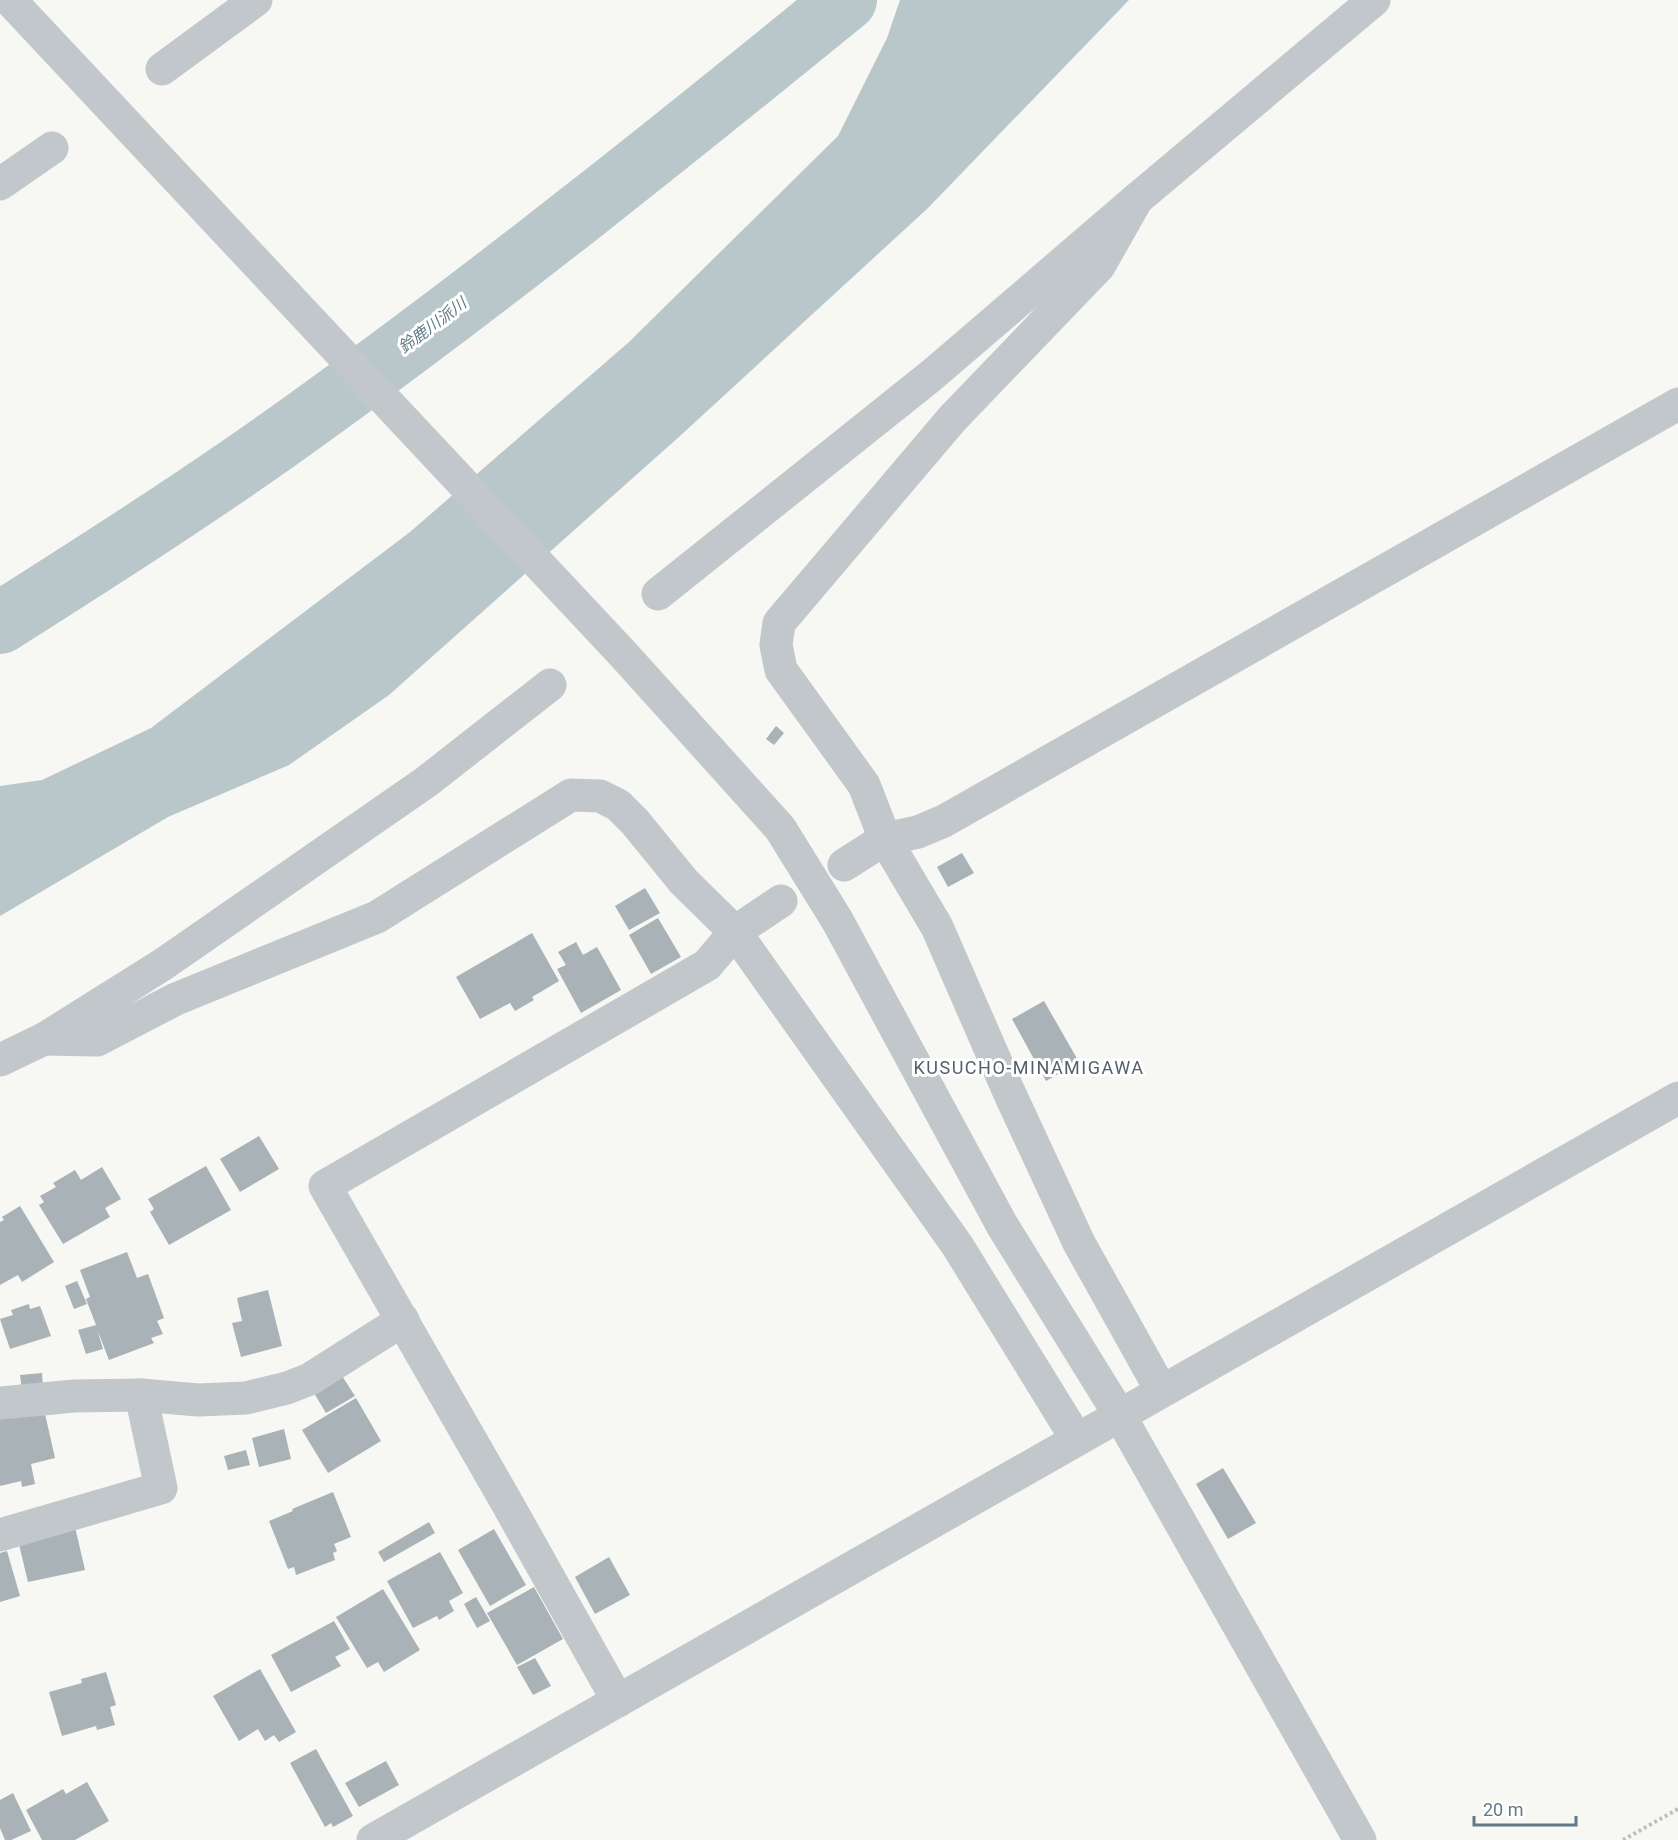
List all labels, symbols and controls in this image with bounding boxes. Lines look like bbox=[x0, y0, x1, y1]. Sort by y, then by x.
water label: 鈴鹿川派川 bbox=[395, 293, 472, 357]
district label: KUSUCHO-MINAMIGAWA bbox=[914, 1057, 1144, 1078]
scale bar bbox=[1474, 1789, 1576, 1827]
text: 20 m bbox=[1483, 1799, 1523, 1820]

